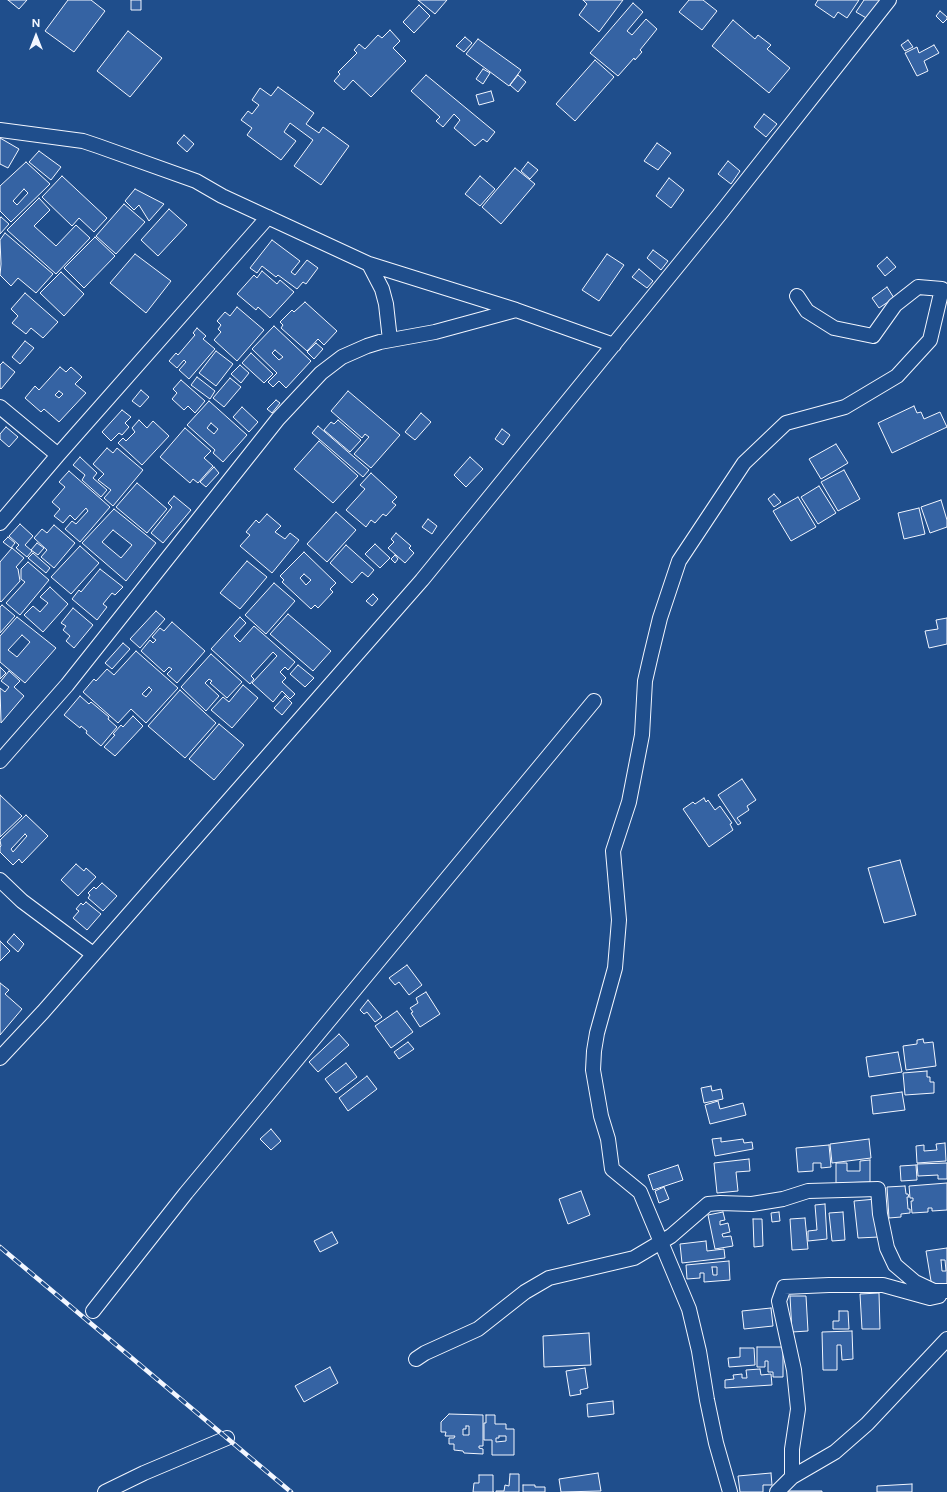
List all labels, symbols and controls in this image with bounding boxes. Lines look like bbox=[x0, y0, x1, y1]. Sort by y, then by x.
north arrow bbox=[16, 16, 56, 56]
text: N bbox=[32, 17, 40, 30]

